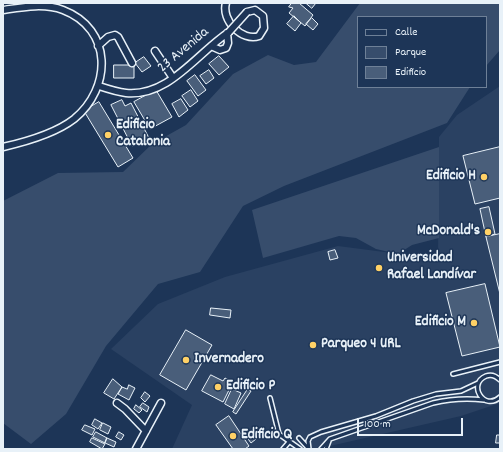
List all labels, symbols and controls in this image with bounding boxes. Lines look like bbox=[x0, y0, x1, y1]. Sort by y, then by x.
legend bbox=[357, 16, 487, 88]
street label: 23 Avenida bbox=[155, 24, 213, 78]
text: Calle bbox=[395, 24, 418, 41]
text: Parque bbox=[395, 44, 426, 61]
text: Edificio bbox=[395, 64, 426, 81]
place label: Edificio Catalonia bbox=[116, 117, 170, 152]
marker: Edificio Catalonia bbox=[103, 130, 113, 140]
place label: Edificio H bbox=[426, 168, 476, 186]
marker: Edificio H bbox=[479, 172, 489, 182]
place label: McDonald's bbox=[417, 223, 480, 241]
marker: McDonald's bbox=[483, 227, 493, 237]
place label: Universidad Rafael Landívar bbox=[387, 250, 476, 285]
marker: Universidad Rafael Landívar bbox=[374, 263, 384, 273]
place label: Edificio M bbox=[415, 314, 466, 332]
marker: Edificio M bbox=[469, 318, 479, 328]
place label: Parqueo 4 URL bbox=[321, 336, 401, 354]
marker: Parqueo 4 URL bbox=[308, 340, 318, 350]
place label: Invernadero bbox=[194, 351, 264, 369]
marker: Invernadero bbox=[181, 355, 191, 365]
place label: Edificio P bbox=[226, 378, 275, 396]
marker: Edificio P bbox=[213, 382, 223, 392]
scale bar bbox=[359, 410, 465, 436]
text: 100 m bbox=[364, 416, 391, 433]
place label: Edificio Q bbox=[241, 427, 292, 445]
marker: Edificio Q bbox=[228, 431, 238, 441]

